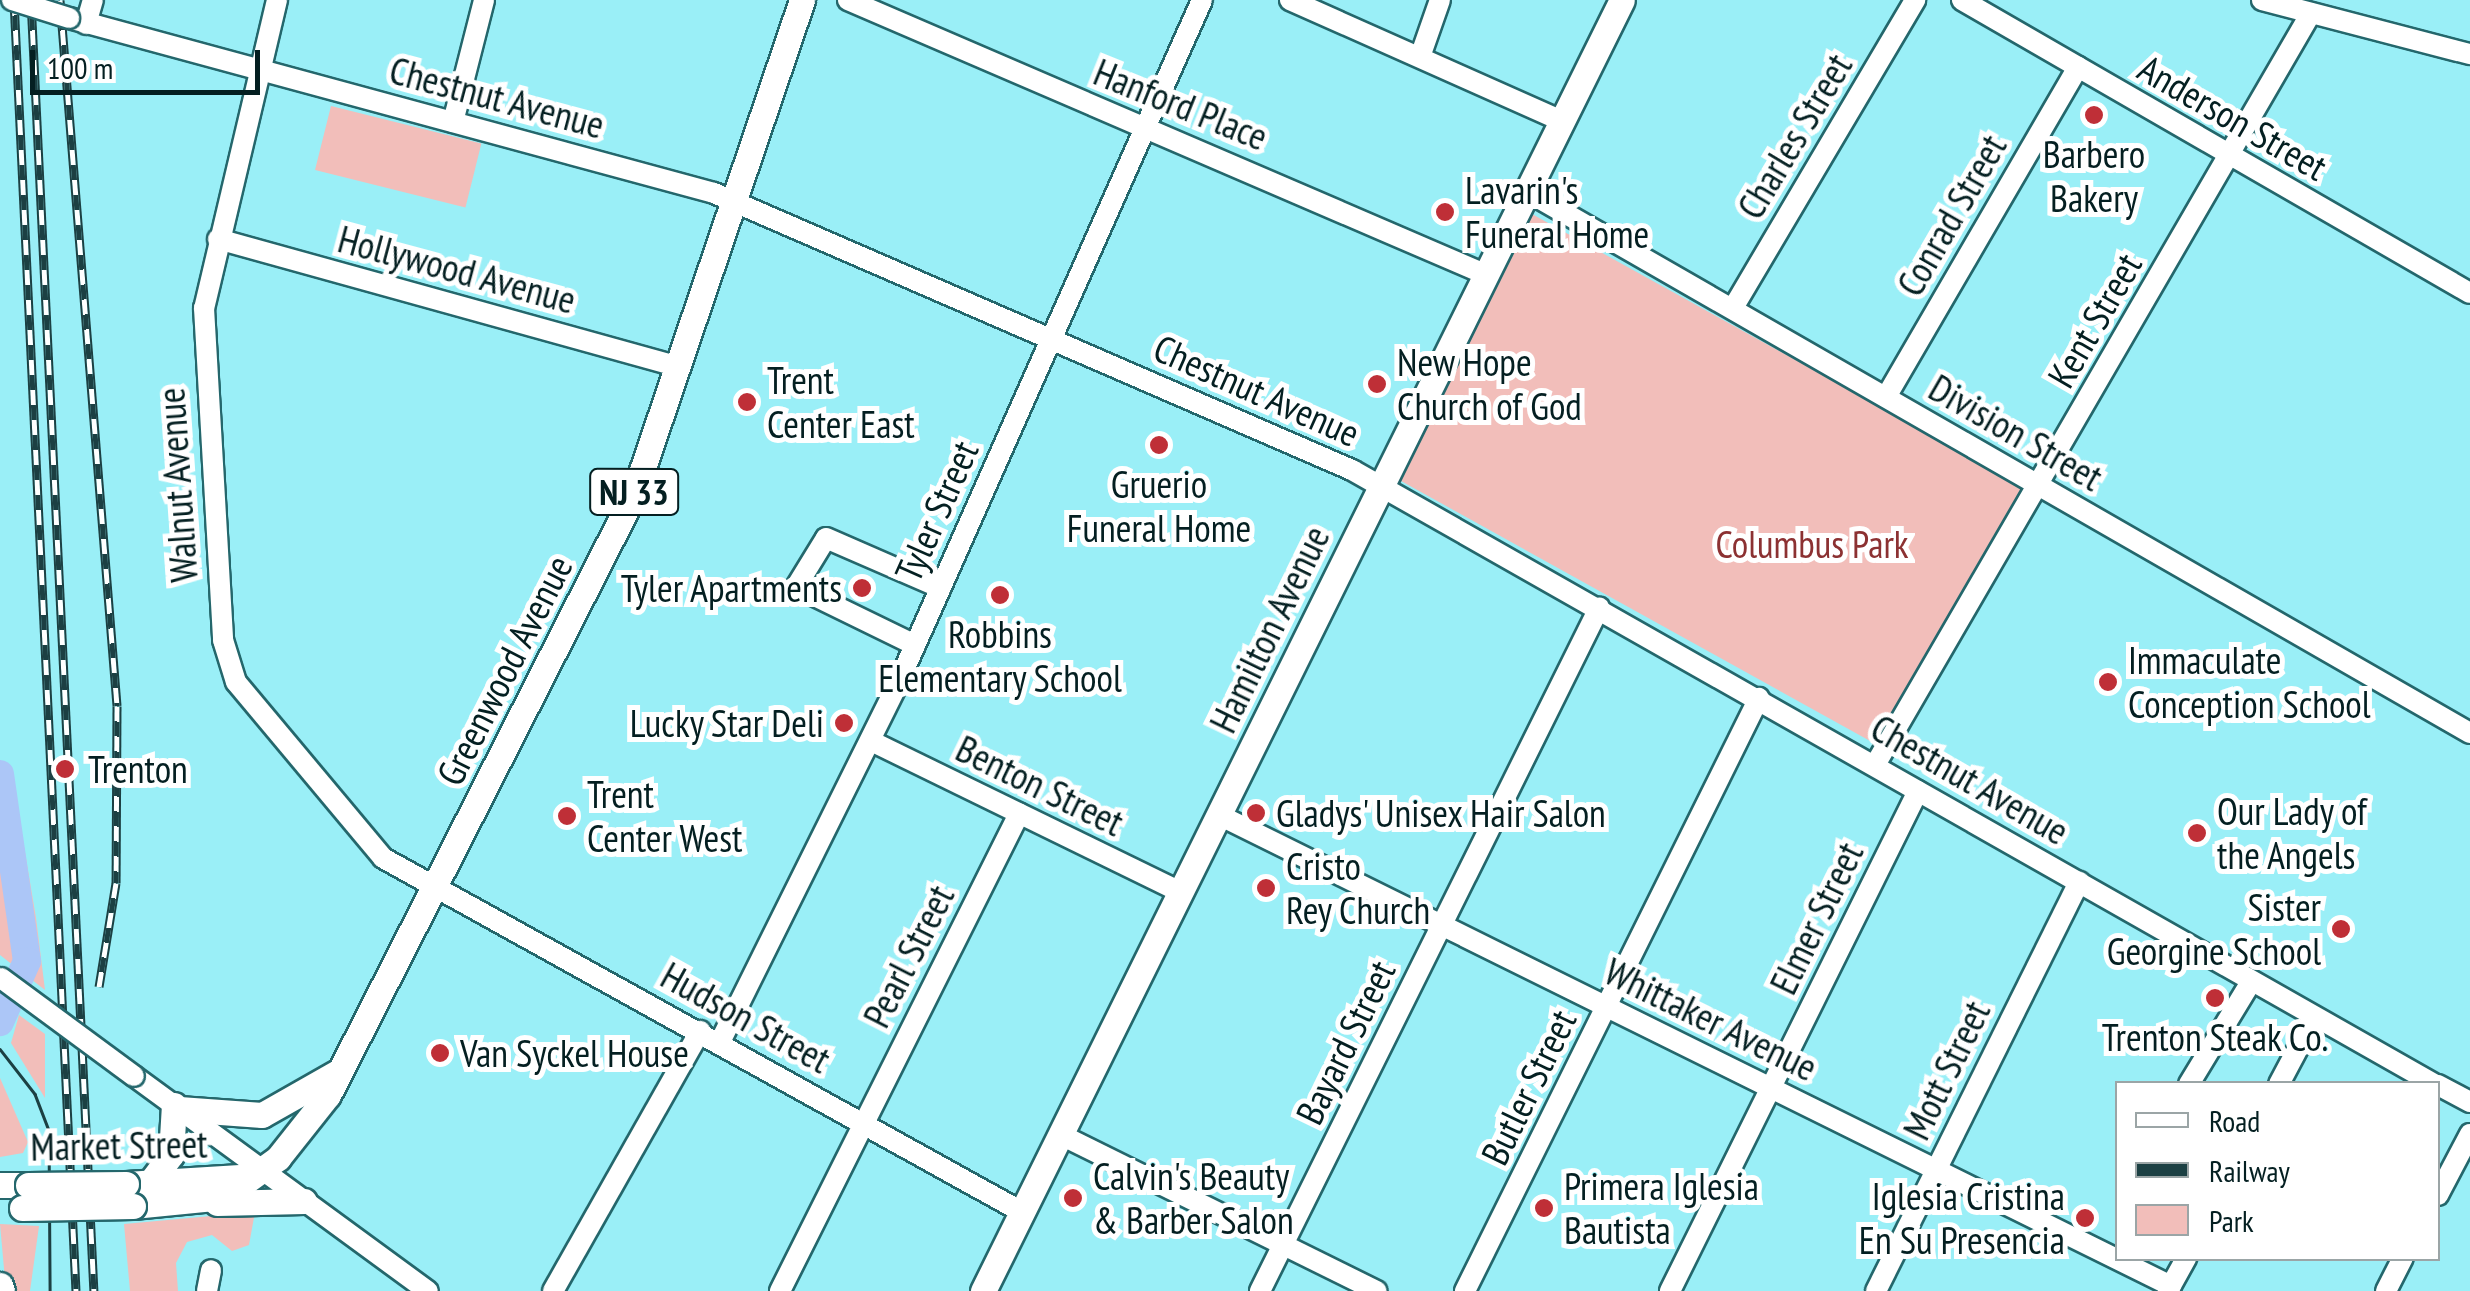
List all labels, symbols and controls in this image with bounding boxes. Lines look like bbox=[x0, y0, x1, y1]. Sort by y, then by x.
scale bar bbox=[35, 30, 265, 92]
street label: Charles Street bbox=[1727, 45, 1861, 227]
street label: Anderson Street bbox=[2131, 45, 2335, 189]
street label: Chestnut Avenue bbox=[384, 46, 610, 148]
text: 100 m bbox=[47, 48, 113, 87]
street label: Hanford Place bbox=[1088, 49, 1274, 159]
marker: Barbero Bakery bbox=[2083, 104, 2105, 126]
street label: Conrad Street bbox=[1887, 126, 2015, 304]
place label: Barbero Bakery bbox=[2043, 131, 2145, 220]
place label: Lavarin's Funeral Home bbox=[1465, 167, 1649, 256]
marker: Lavarin's Funeral Home bbox=[1434, 201, 1456, 223]
street label: Hollywood Avenue bbox=[333, 215, 581, 323]
street label: Kent Street bbox=[2038, 245, 2150, 395]
street label: Chestnut Avenue bbox=[1147, 324, 1367, 456]
place label: New Hope Church of God bbox=[1397, 339, 1582, 428]
place label: Trent Center East bbox=[767, 357, 915, 446]
street label: Division Street bbox=[1921, 364, 2111, 500]
marker: New Hope Church of God bbox=[1366, 373, 1388, 395]
street label: Walnut Avenue bbox=[147, 386, 207, 584]
marker: Trent Center East bbox=[736, 391, 758, 413]
street label: Tyler Street bbox=[885, 434, 987, 588]
marker: Gruerio Funeral Home bbox=[1148, 434, 1170, 456]
place label: Gruerio Funeral Home bbox=[1067, 461, 1251, 550]
road number: NJ 33 bbox=[589, 462, 679, 522]
street label: Hamilton Avenue bbox=[1199, 518, 1339, 740]
park label: Columbus Park bbox=[1715, 521, 1909, 567]
street label: Greenwood Avenue bbox=[426, 547, 582, 793]
place label: Tyler Apartments bbox=[620, 565, 842, 611]
marker: Tyler Apartments bbox=[851, 577, 873, 599]
marker: Robbins Elementary School bbox=[989, 584, 1011, 606]
place label: Robbins Elementary School bbox=[878, 611, 1122, 700]
place label: Immaculate Conception School bbox=[2128, 637, 2371, 726]
marker: Immaculate Conception School bbox=[2097, 671, 2119, 693]
place label: Lucky Star Deli bbox=[629, 700, 824, 746]
street label: Chestnut Avenue bbox=[1863, 704, 2077, 854]
marker: Lucky Star Deli bbox=[833, 712, 855, 734]
street label: Benton Street bbox=[949, 725, 1131, 845]
place label: Trenton bbox=[88, 746, 188, 792]
marker: Trenton bbox=[52, 756, 78, 782]
place label: Trent Center West bbox=[587, 771, 743, 861]
place label: Our Lady of the Angels bbox=[2217, 788, 2368, 878]
place label: Gladys' Unisex Hair Salon bbox=[1276, 790, 1609, 836]
marker: Gladys' Unisex Hair Salon bbox=[1245, 802, 1267, 824]
marker: Trent Center West bbox=[556, 805, 578, 827]
marker: Our Lady of the Angels bbox=[2186, 822, 2208, 844]
street label: Elmer Street bbox=[1760, 835, 1872, 1001]
place label: Cristo Rey Church bbox=[1286, 843, 1431, 932]
marker: Cristo Rey Church bbox=[1255, 877, 1277, 899]
street label: Pearl Street bbox=[853, 878, 963, 1034]
place label: Sister Georgine School bbox=[2107, 884, 2321, 974]
marker: Sister Georgine School bbox=[2330, 918, 2352, 940]
street label: Whittaker Avenue bbox=[1597, 948, 1825, 1090]
street label: Hudson Street bbox=[654, 952, 838, 1082]
street label: Bayard Street bbox=[1286, 953, 1404, 1131]
marker: Trenton Steak Co. bbox=[2204, 987, 2226, 1009]
street label: Mott Street bbox=[1893, 993, 1999, 1147]
street label: Butler Street bbox=[1471, 1002, 1585, 1172]
place label: Trenton Steak Co. bbox=[2101, 1014, 2329, 1060]
place label: Van Syckel House bbox=[460, 1030, 689, 1076]
marker: Van Syckel House bbox=[429, 1042, 451, 1064]
legend bbox=[2115, 1081, 2440, 1261]
text: Road bbox=[2209, 1101, 2260, 1140]
street label: Market Street bbox=[30, 1121, 208, 1169]
text: Railway bbox=[2209, 1151, 2290, 1190]
place label: Calvin's Beauty & Barber Salon bbox=[1093, 1153, 1294, 1242]
place label: Primera Iglesia Bautista bbox=[1564, 1163, 1759, 1252]
place label: Iglesia Cristina En Su Presencia bbox=[1859, 1173, 2065, 1262]
marker: Calvin's Beauty & Barber Salon bbox=[1062, 1187, 1084, 1209]
marker: Primera Iglesia Bautista bbox=[1533, 1197, 1555, 1219]
text: Park bbox=[2209, 1201, 2254, 1240]
marker: Iglesia Cristina En Su Presencia bbox=[2074, 1207, 2096, 1229]

